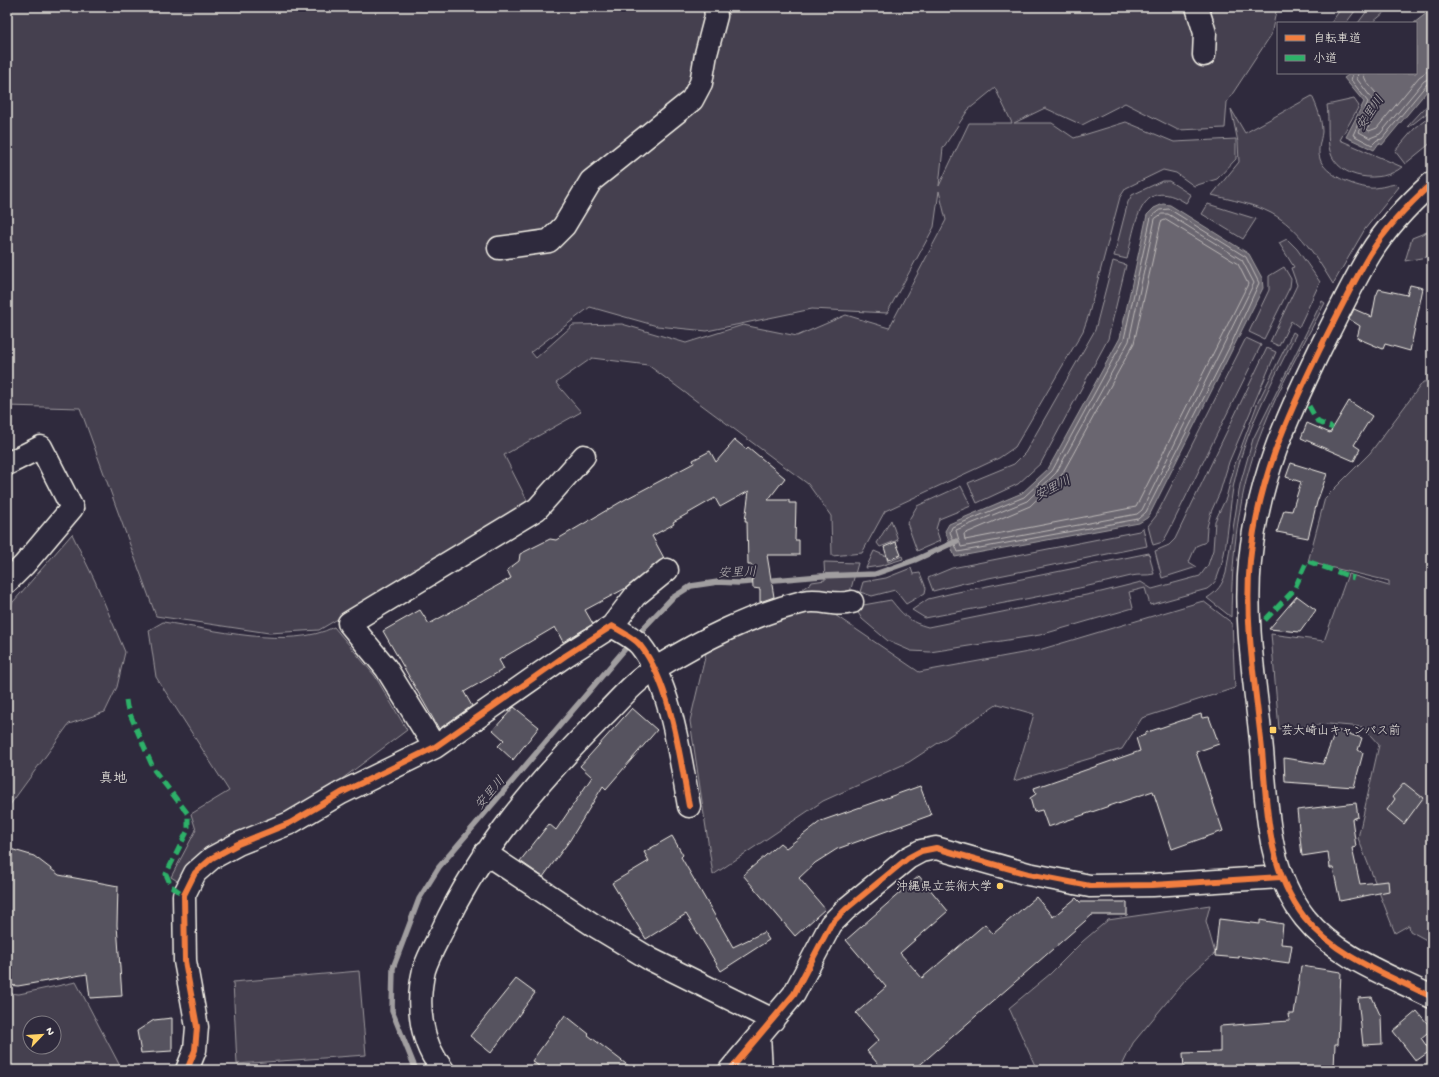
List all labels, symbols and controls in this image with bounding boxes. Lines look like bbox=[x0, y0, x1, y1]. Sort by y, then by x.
legend bbox=[1277, 22, 1417, 74]
text: 自転車道 bbox=[1313, 32, 1361, 47]
text: 小道 bbox=[1313, 52, 1337, 67]
water label: 安里川 bbox=[1353, 92, 1388, 134]
water label: 安里川 bbox=[1032, 473, 1074, 505]
water label: 安里川 bbox=[717, 564, 757, 582]
place label: 芸大崎山キャンパス前 bbox=[1281, 724, 1401, 739]
marker: 芸大崎山キャンパス前 bbox=[1268, 725, 1278, 735]
district label: 真地 bbox=[99, 771, 127, 788]
water label: 安里川 bbox=[472, 773, 509, 813]
place label: 沖縄県立芸術大学 bbox=[896, 880, 992, 895]
marker: 沖縄県立芸術大学 bbox=[995, 881, 1005, 891]
north arrow bbox=[22, 1015, 62, 1055]
text: N bbox=[42, 1026, 56, 1037]

